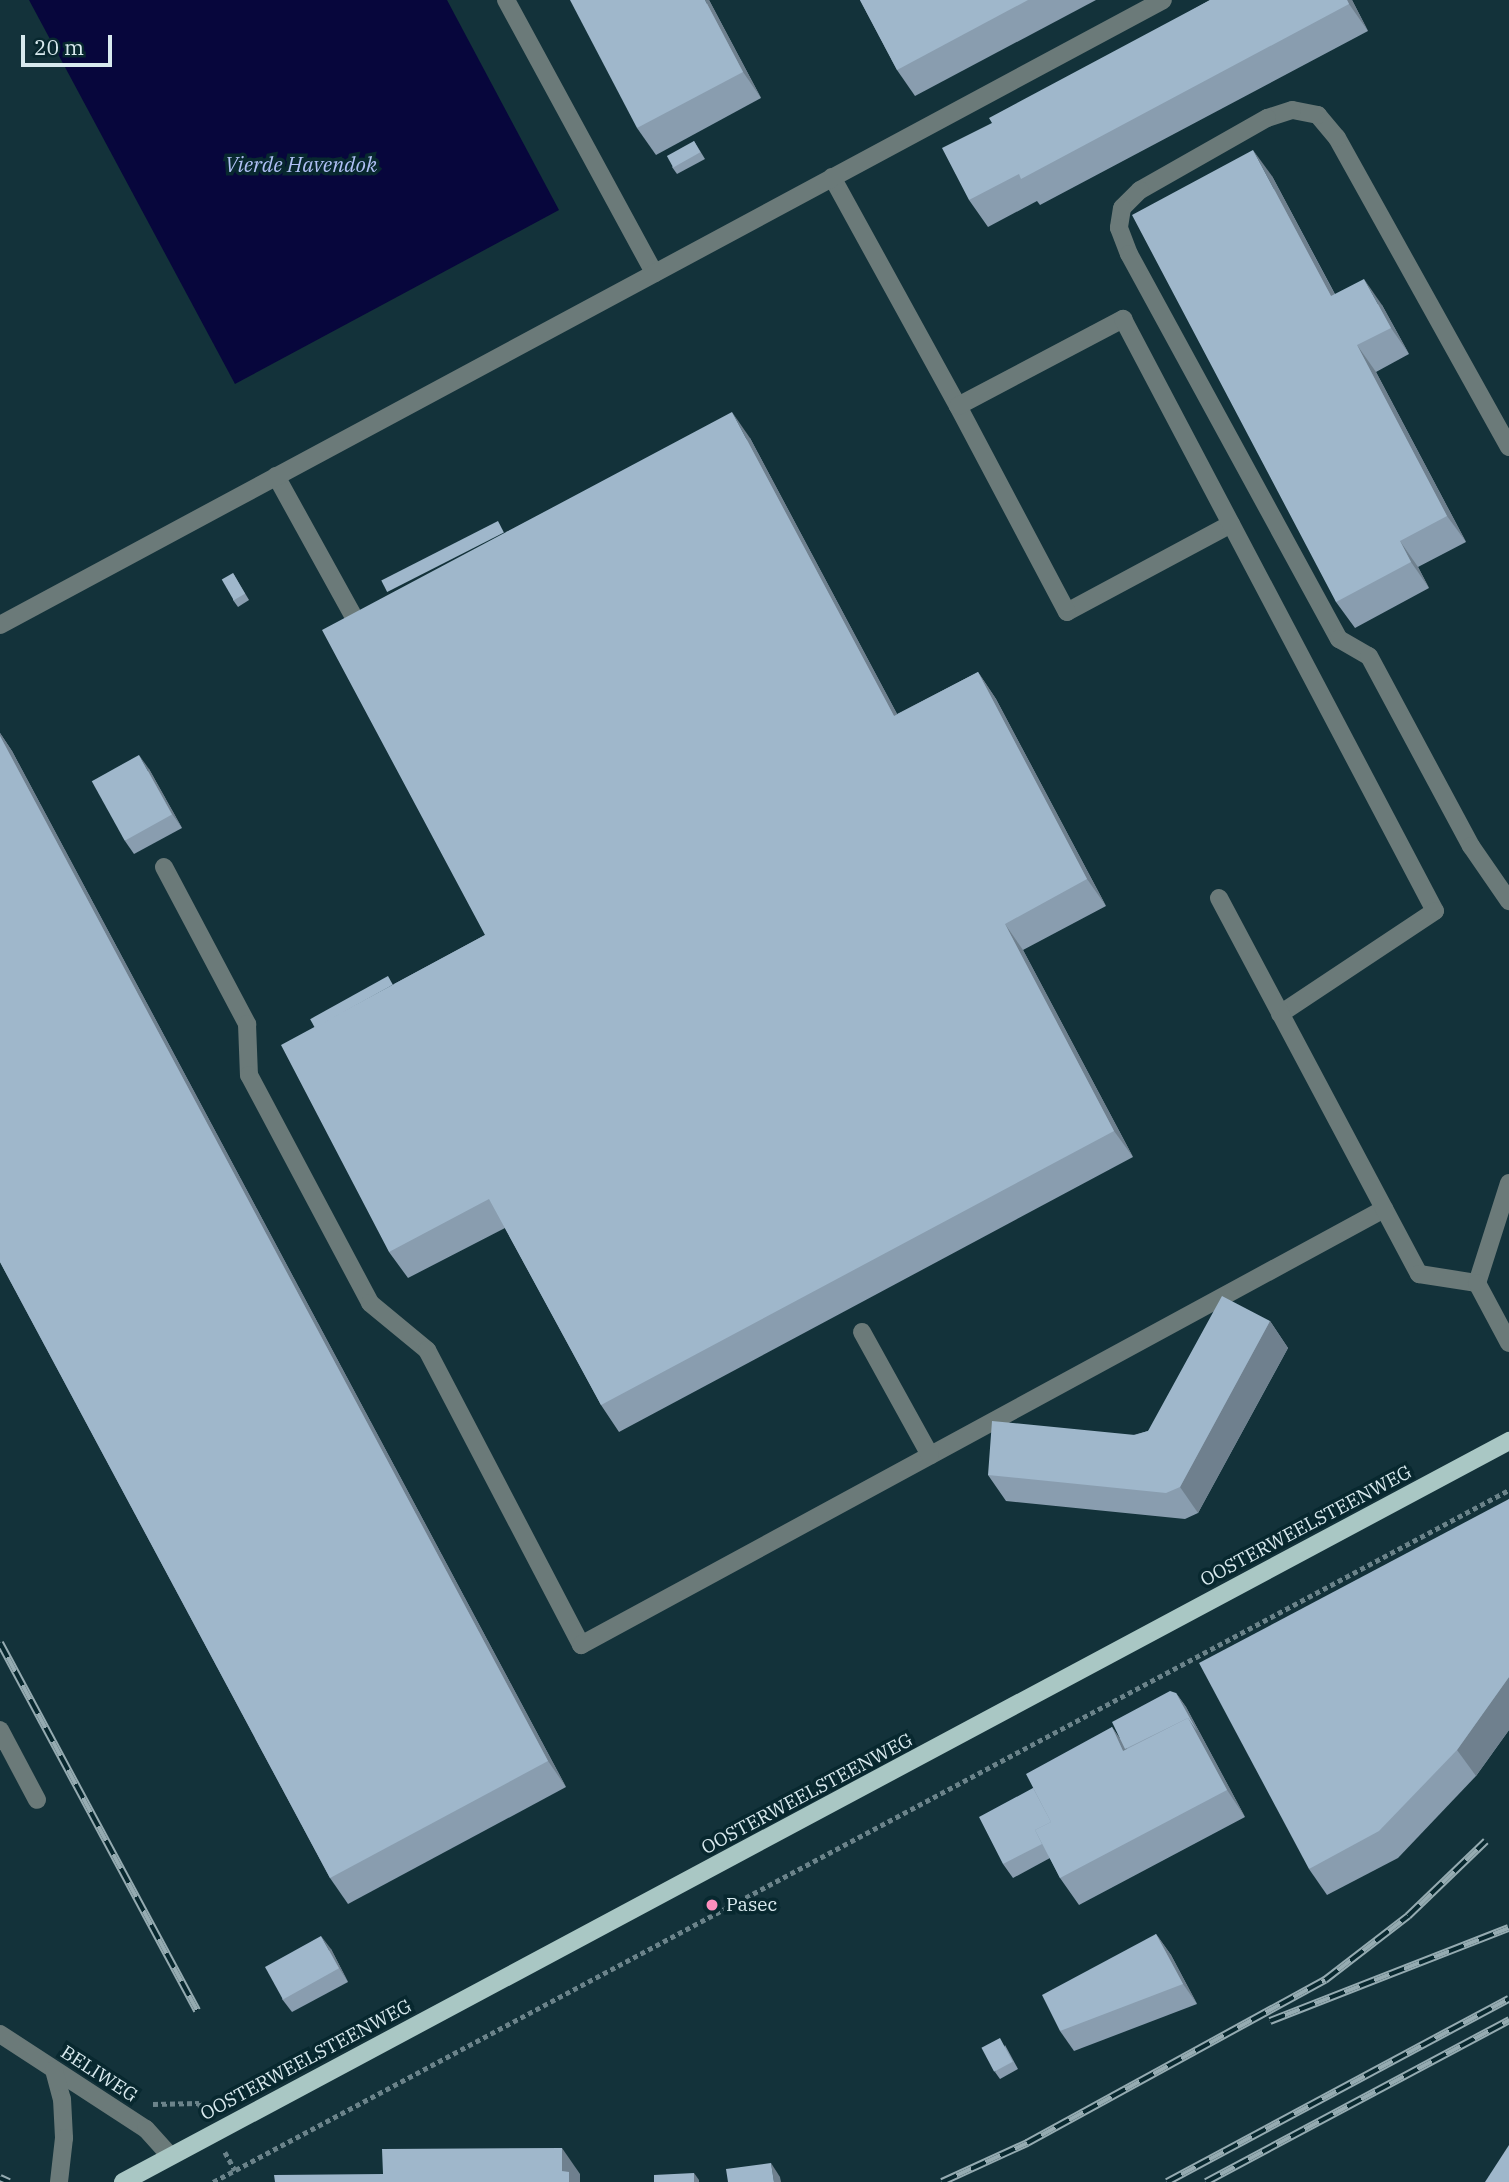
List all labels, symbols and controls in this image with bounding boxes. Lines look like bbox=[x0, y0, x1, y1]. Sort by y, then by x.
scale bar bbox=[24, 21, 116, 65]
text: 20 m bbox=[34, 33, 84, 61]
water label: Vierde Havendok bbox=[225, 151, 377, 177]
street label: OOSTERWEELSTEENWEG bbox=[1196, 1461, 1416, 1591]
street label: OOSTERWEELSTEENWEG bbox=[697, 1729, 917, 1859]
place label: Pasec bbox=[726, 1894, 777, 1916]
marker: Pasec bbox=[704, 1897, 720, 1913]
street label: OOSTERWEELSTEENWEG bbox=[196, 1995, 416, 2125]
street label: BELIWEG bbox=[56, 2041, 142, 2107]

